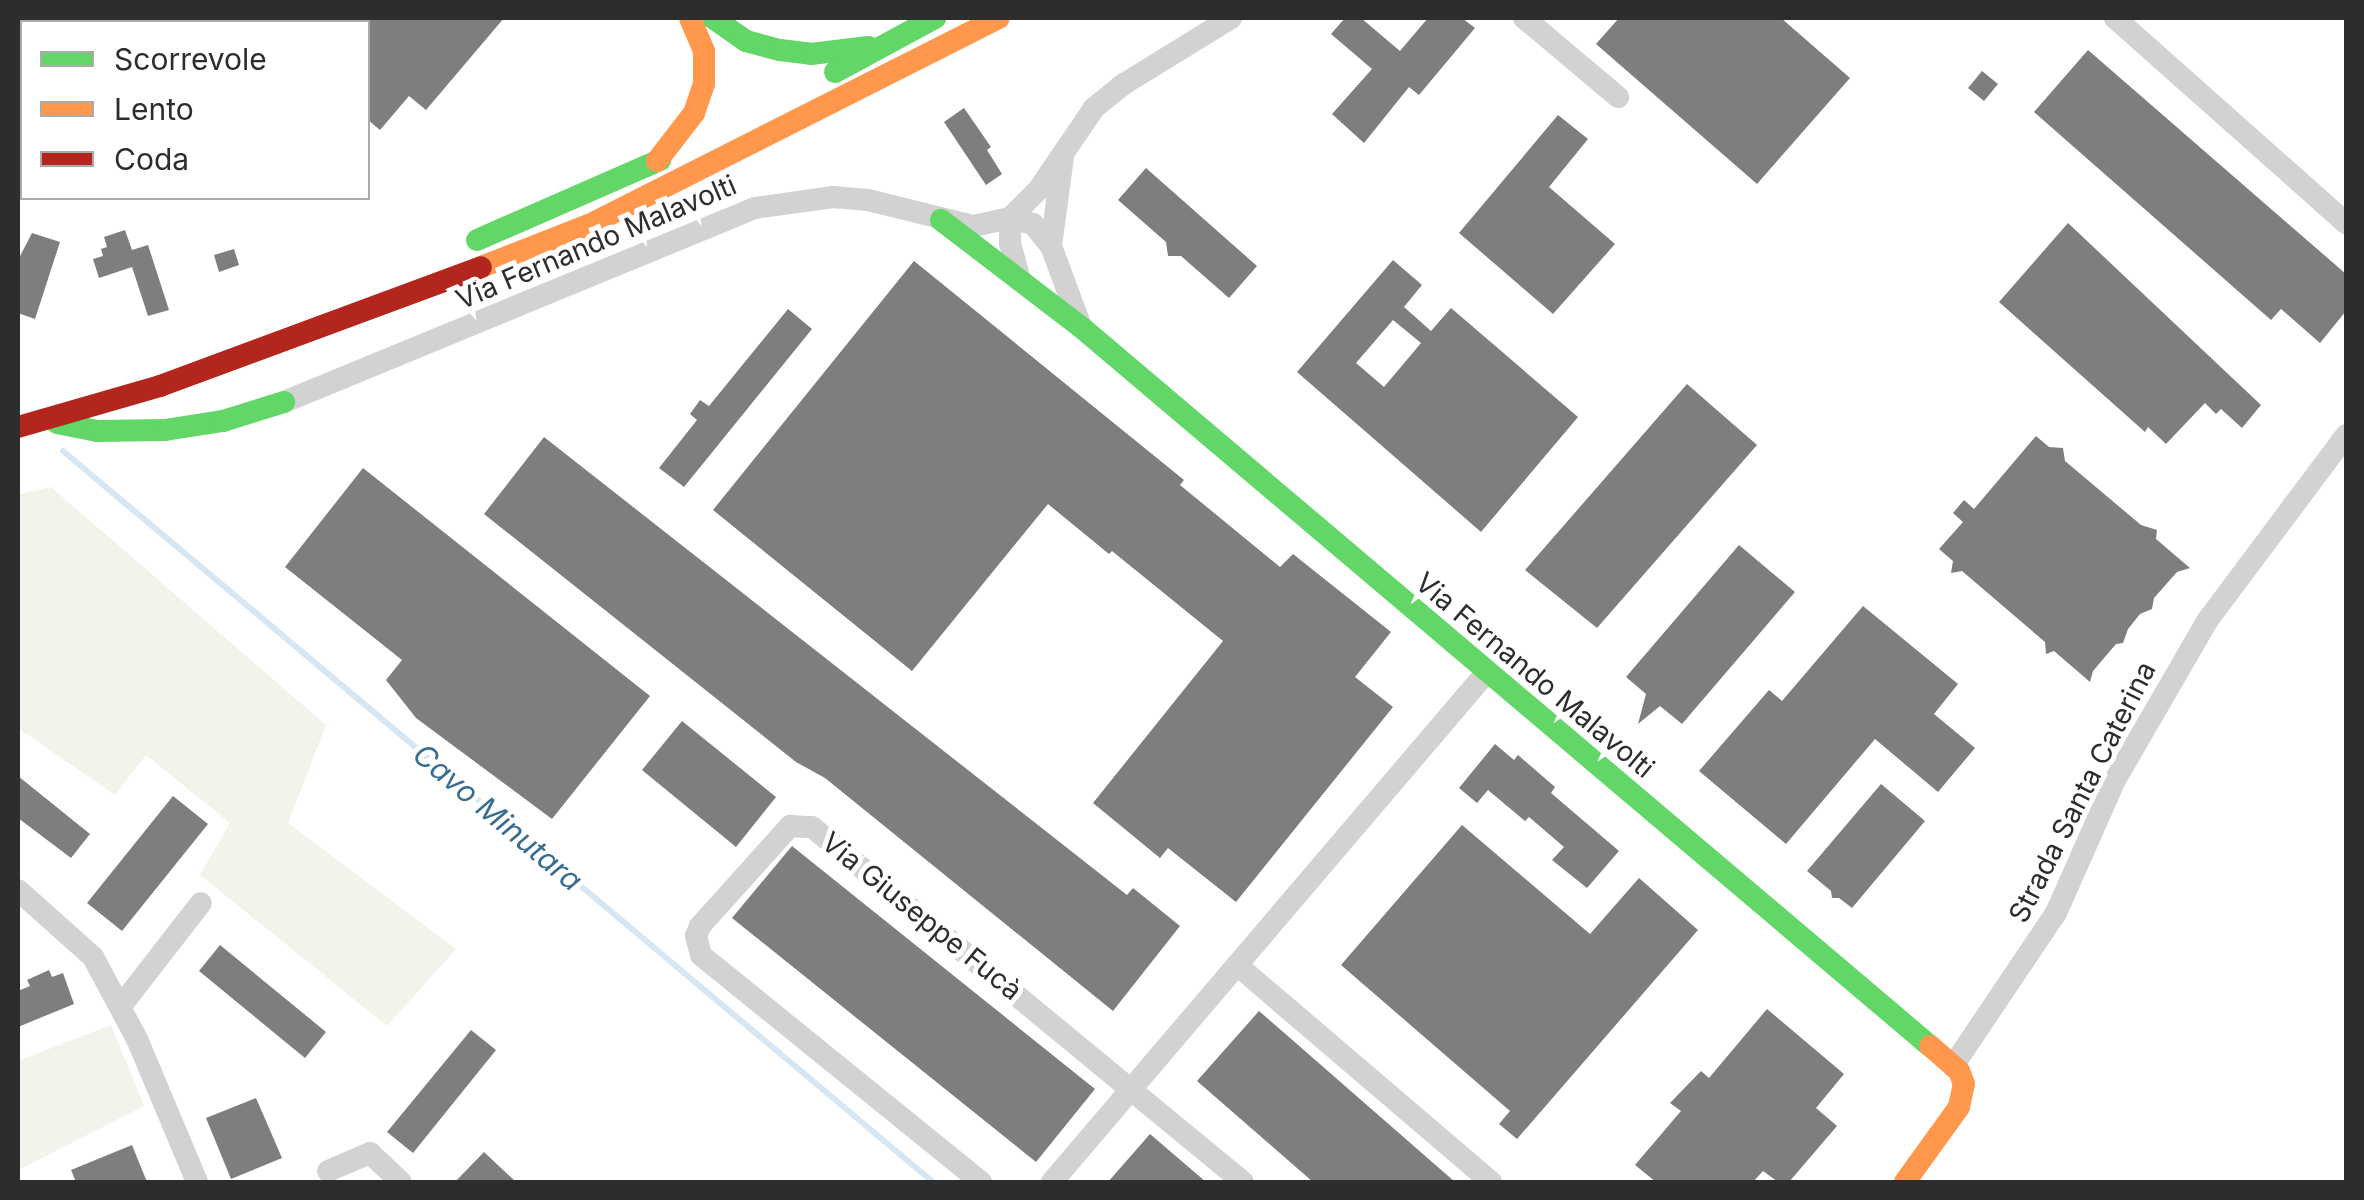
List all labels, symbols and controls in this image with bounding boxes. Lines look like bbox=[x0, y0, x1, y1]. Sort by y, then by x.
legend bbox=[20, 20, 370, 200]
text: Scorrevole bbox=[114, 41, 267, 77]
text: Lento bbox=[114, 91, 194, 127]
text: Coda bbox=[114, 141, 189, 177]
street label: Via Fernando Malavolti bbox=[451, 168, 741, 316]
street label: Via Fernando Malavolti bbox=[1409, 565, 1661, 785]
street label: Strada Santa Caterina bbox=[2002, 656, 2162, 928]
water label: Cavo Minutara bbox=[406, 736, 590, 898]
street label: Via Giuseppe Fucà bbox=[815, 825, 1029, 1007]

